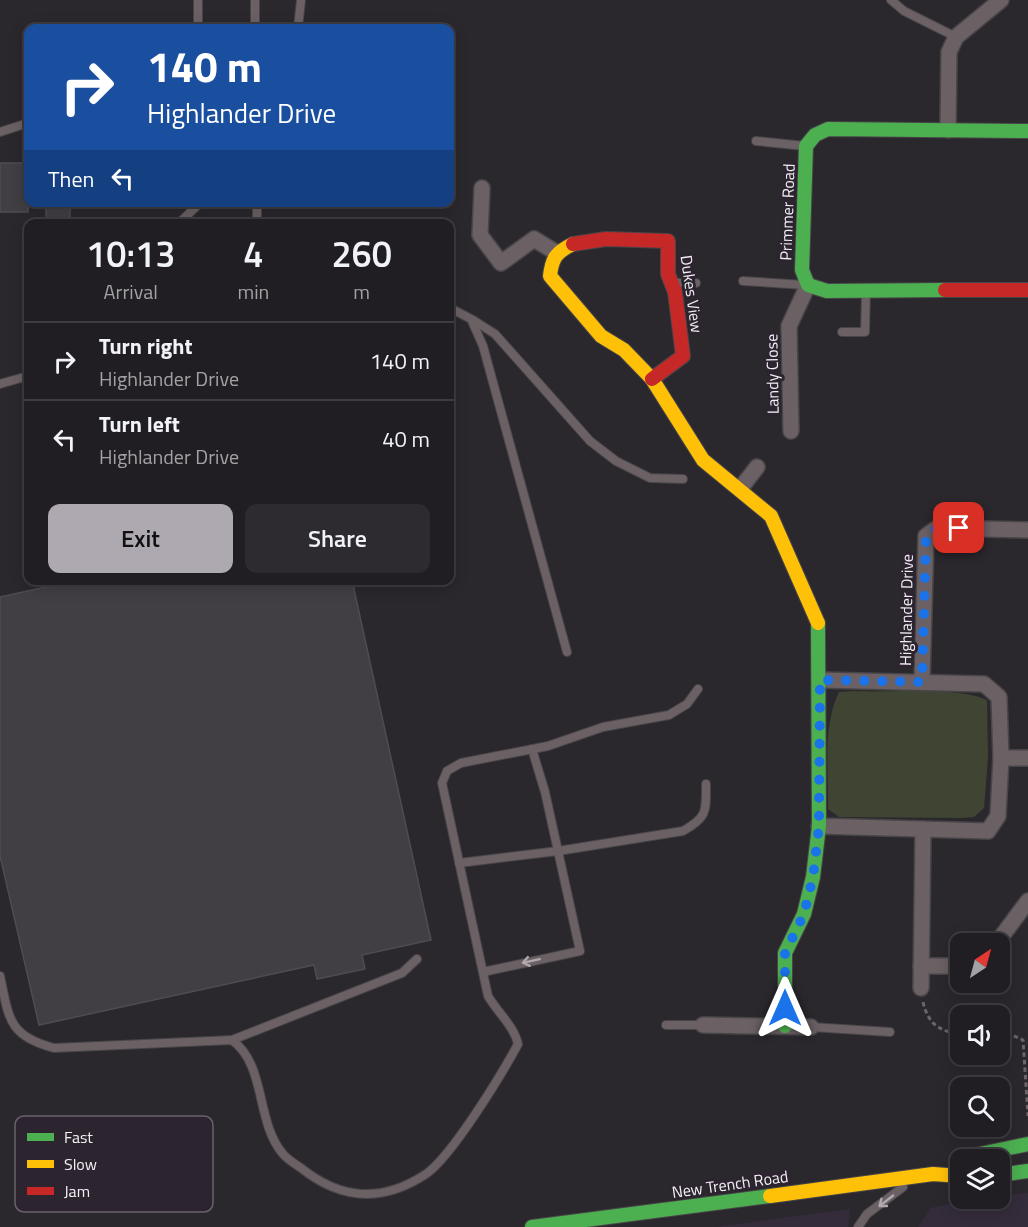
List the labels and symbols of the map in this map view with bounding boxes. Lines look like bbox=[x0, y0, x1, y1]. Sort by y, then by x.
street label: Primmer Road bbox=[773, 163, 801, 261]
street label: Dukes View bbox=[675, 254, 709, 334]
street label: Landy Close bbox=[759, 334, 785, 414]
pin bbox=[933, 502, 984, 553]
street label: Highlander Drive bbox=[893, 554, 919, 666]
north arrow bbox=[950, 933, 1010, 993]
one-way arrow bbox=[522, 956, 541, 968]
position arrow bbox=[753, 976, 817, 1040]
legend bbox=[15, 1116, 213, 1212]
text: Fast bbox=[64, 1125, 93, 1149]
text: Slow bbox=[64, 1152, 97, 1176]
street label: New Trench Road bbox=[670, 1164, 790, 1204]
text: Jam bbox=[64, 1179, 90, 1203]
one-way arrow bbox=[878, 1194, 894, 1207]

